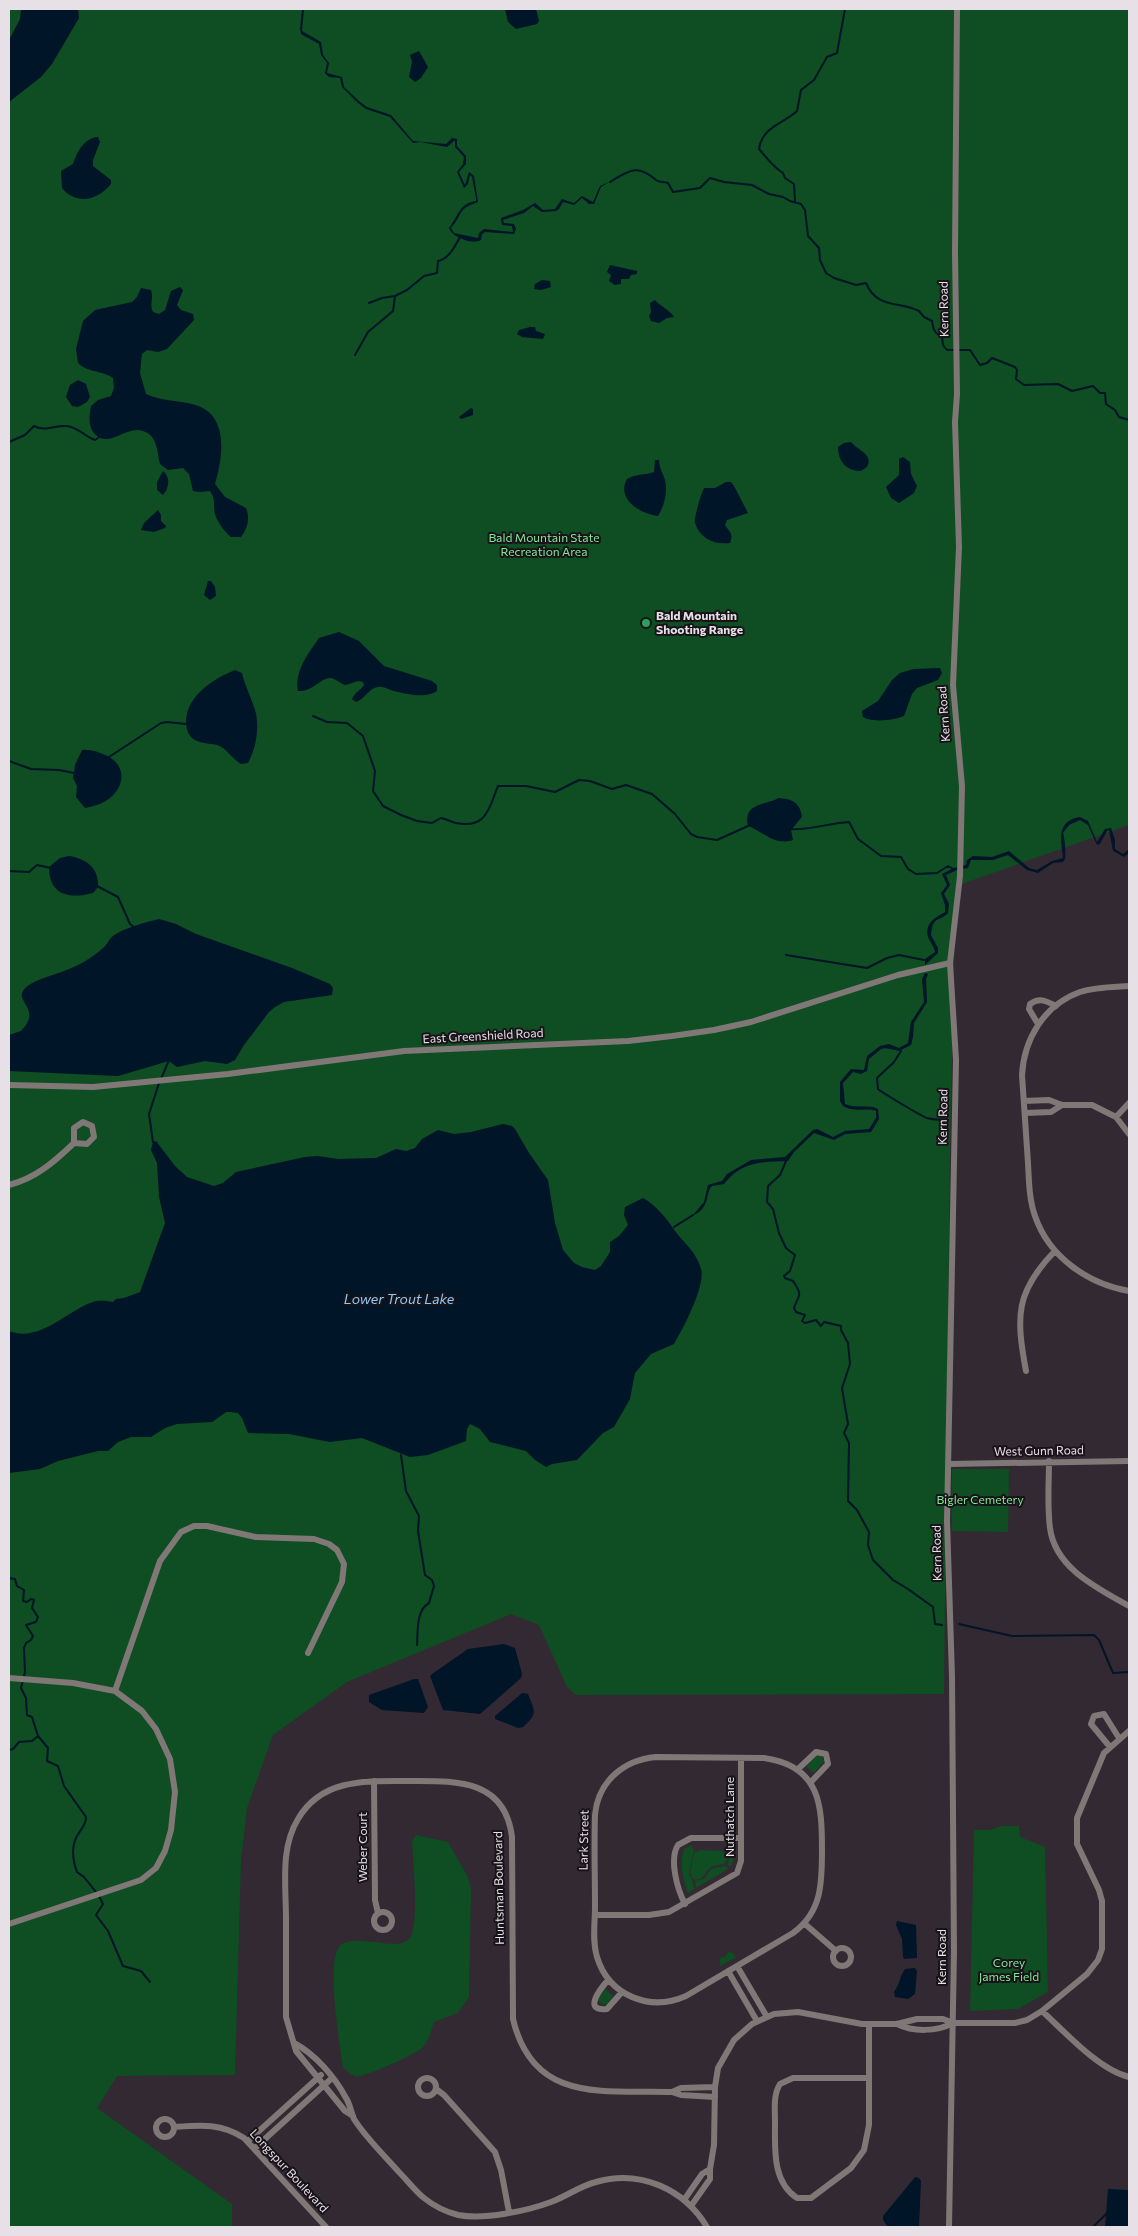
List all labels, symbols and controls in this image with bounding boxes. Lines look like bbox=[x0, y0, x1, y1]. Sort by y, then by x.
street label: Kern Road bbox=[936, 281, 950, 337]
park label: Bald Mountain State Recreation Area bbox=[488, 530, 600, 558]
place label: Bald Mountain Shooting Range bbox=[656, 608, 743, 636]
marker: Bald Mountain Shooting Range bbox=[640, 617, 652, 629]
street label: Kern Road bbox=[934, 686, 952, 742]
street label: East Greenshield Road bbox=[422, 1025, 544, 1045]
street label: Kern Road bbox=[935, 1089, 949, 1145]
water label: Lower Trout Lake bbox=[344, 1290, 455, 1307]
street label: West Gunn Road bbox=[994, 1442, 1084, 1458]
park label: Bigler Cemetery bbox=[936, 1492, 1024, 1506]
street label: Kern Road bbox=[929, 1525, 943, 1581]
street label: Nuthatch Lane bbox=[722, 1777, 736, 1857]
street label: Lark Street bbox=[575, 1809, 591, 1870]
street label: Weber Court bbox=[355, 1812, 369, 1882]
street label: Huntsman Boulevard bbox=[490, 1831, 506, 1945]
street label: Kern Road bbox=[934, 1929, 948, 1985]
park label: Corey James Field bbox=[979, 1955, 1039, 1984]
street label: Longspur Boulevard bbox=[248, 2126, 332, 2215]

